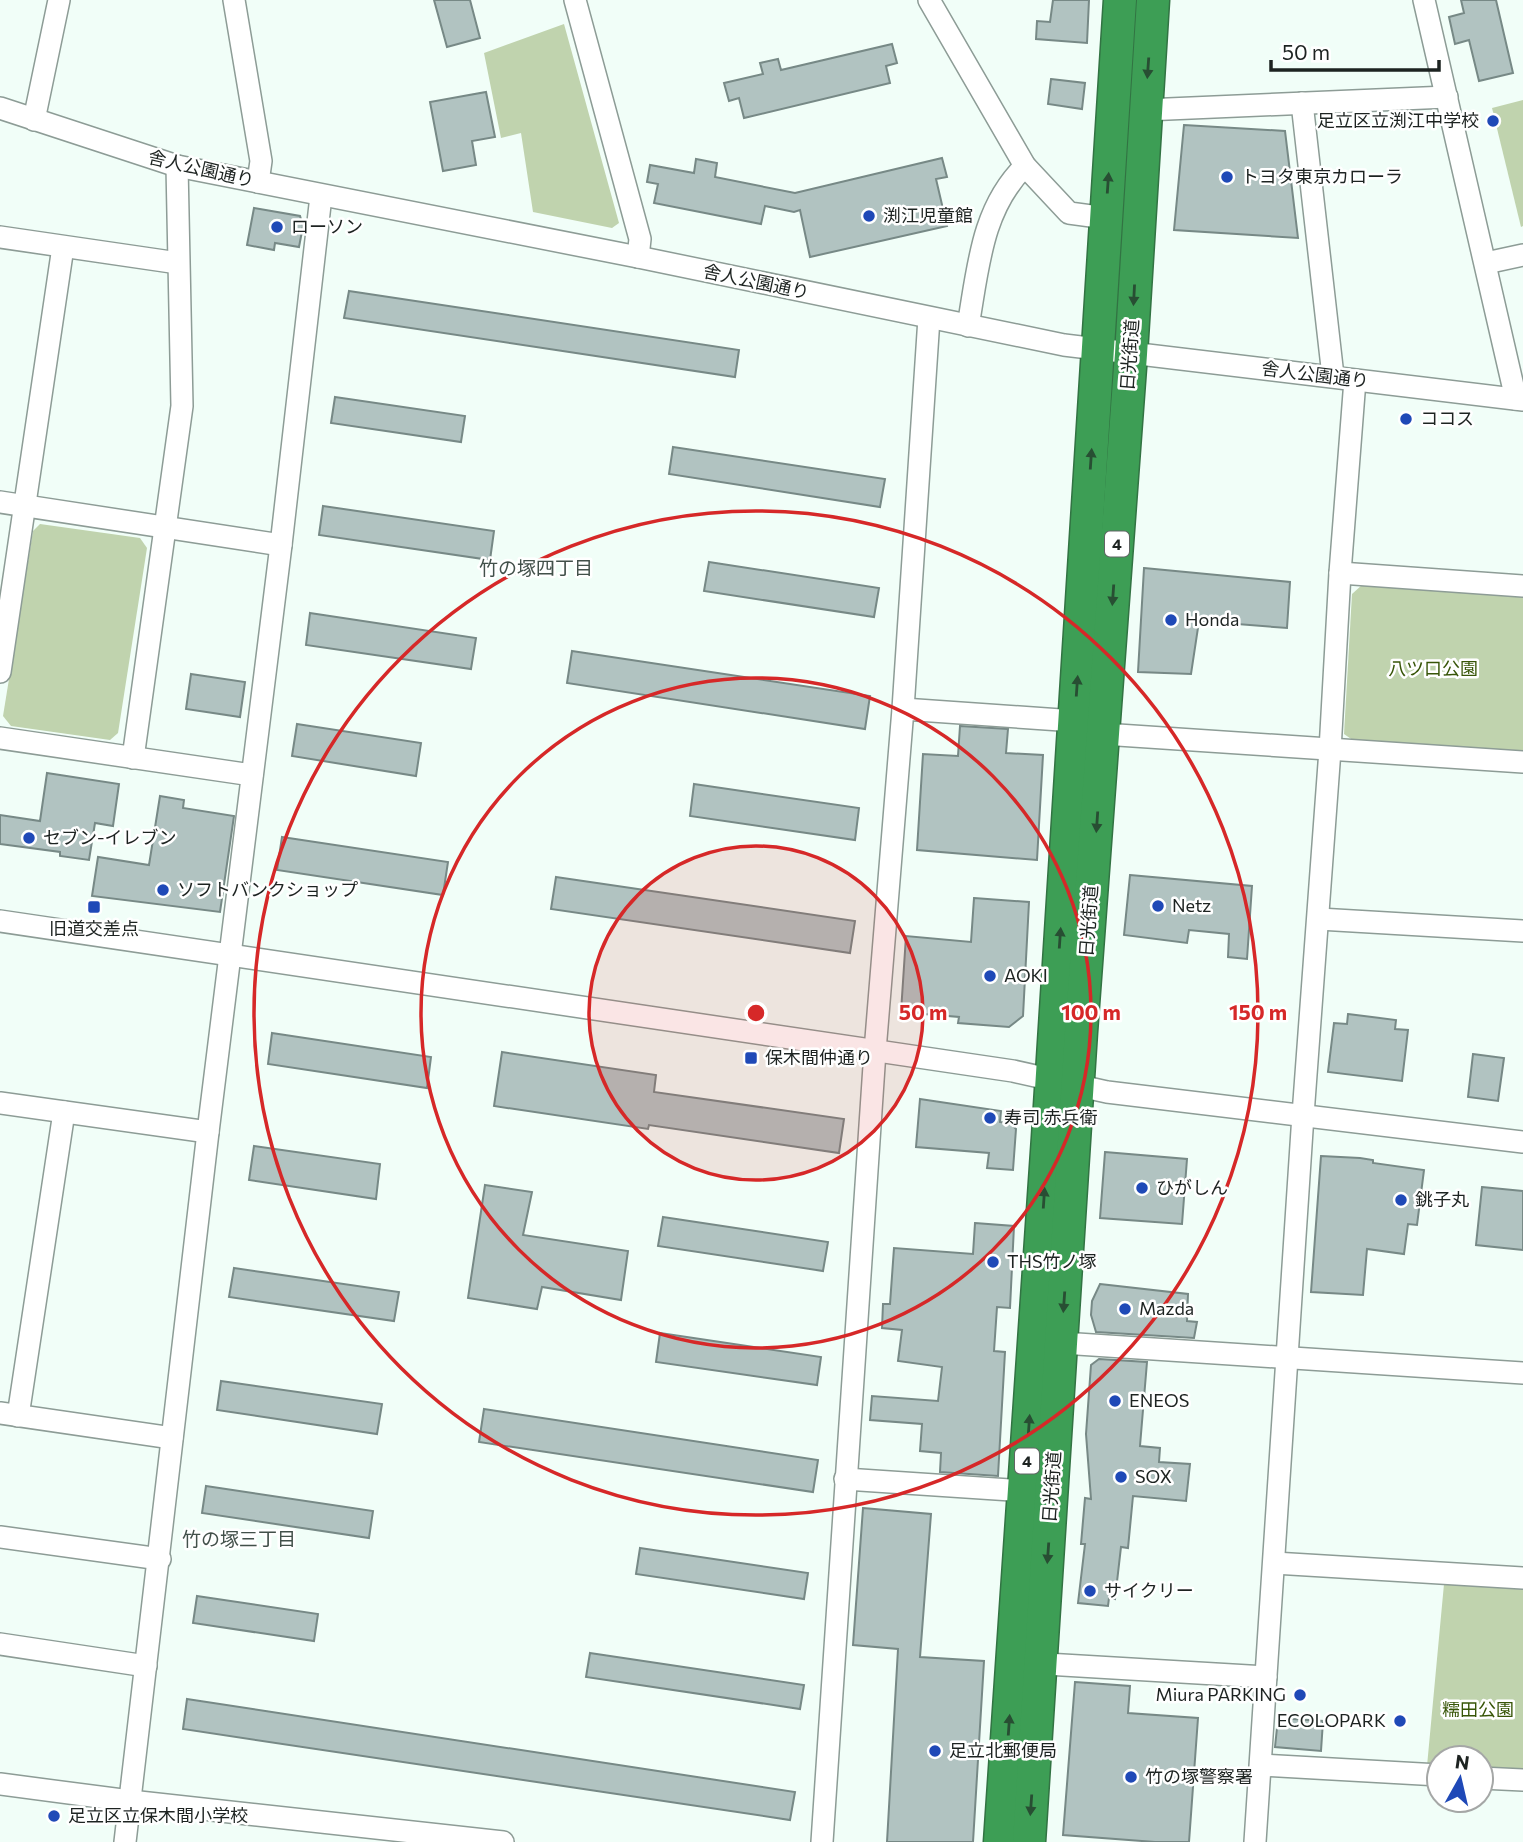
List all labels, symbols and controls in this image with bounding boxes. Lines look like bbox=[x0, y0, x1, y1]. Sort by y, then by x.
scale bar bbox=[1271, 28, 1439, 72]
text: 50 m bbox=[1282, 39, 1330, 64]
one-way arrow bbox=[1142, 57, 1153, 79]
place label: 足立区立渕江中学校 bbox=[1317, 109, 1479, 131]
marker: 足立区立渕江中学校 bbox=[1485, 113, 1501, 129]
street label: 舎人公園通り bbox=[146, 145, 256, 191]
place label: トヨタ東京カローラ bbox=[1241, 165, 1403, 187]
marker: トヨタ東京カローラ bbox=[1219, 169, 1235, 185]
one-way arrow bbox=[1103, 172, 1114, 194]
place label: 渕江児童館 bbox=[883, 204, 973, 226]
marker: 渕江児童館 bbox=[861, 208, 877, 224]
place label: ローソン bbox=[291, 215, 363, 237]
marker: ローソン bbox=[269, 219, 285, 235]
street label: 舎人公園通り bbox=[701, 259, 811, 303]
one-way arrow bbox=[1128, 284, 1139, 306]
street label: 日光街道 bbox=[1116, 318, 1142, 392]
street label: 舎人公園通り bbox=[1260, 357, 1370, 392]
place label: ココス bbox=[1420, 407, 1474, 429]
marker: ココス bbox=[1398, 411, 1414, 427]
one-way arrow bbox=[1086, 448, 1097, 470]
road number: 4 bbox=[1105, 531, 1129, 556]
district label: 竹の塚四丁目 bbox=[479, 556, 593, 579]
one-way arrow bbox=[1107, 585, 1118, 607]
place label: Honda bbox=[1185, 608, 1239, 630]
marker: Honda bbox=[1163, 612, 1179, 628]
park label: 八ツ口公園 bbox=[1388, 657, 1478, 679]
one-way arrow bbox=[1072, 675, 1083, 697]
one-way arrow bbox=[1091, 812, 1102, 834]
place label: セブン-イレブン bbox=[43, 826, 177, 848]
marker: セブン-イレブン bbox=[21, 830, 37, 846]
place label: ソフトバンクショップ bbox=[177, 878, 358, 900]
marker: ソフトバンクショップ bbox=[155, 882, 171, 898]
street label: 日光街道 bbox=[1075, 884, 1101, 958]
place label: Netz bbox=[1172, 894, 1211, 916]
marker: Netz bbox=[1150, 898, 1166, 914]
marker: 旧道交差点 bbox=[86, 899, 102, 915]
place label: 旧道交差点 bbox=[49, 917, 139, 939]
one-way arrow bbox=[1055, 927, 1066, 949]
place label: AOKI bbox=[1004, 964, 1048, 986]
marker: AOKI bbox=[982, 968, 998, 984]
text: 50 m bbox=[899, 999, 947, 1024]
text: 100 m bbox=[1061, 999, 1121, 1024]
text: 150 m bbox=[1229, 999, 1287, 1024]
centre of rings bbox=[744, 1001, 768, 1025]
place label: 保木間仲通り bbox=[765, 1046, 873, 1068]
marker: 保木間仲通り bbox=[743, 1050, 759, 1066]
place label: 寿司 赤兵衛 bbox=[1004, 1106, 1097, 1128]
marker: 寿司 赤兵衛 bbox=[982, 1110, 998, 1126]
place label: ひがしん bbox=[1156, 1176, 1228, 1198]
marker: ひがしん bbox=[1134, 1180, 1150, 1196]
one-way arrow bbox=[1039, 1187, 1050, 1209]
place label: 銚子丸 bbox=[1415, 1188, 1469, 1210]
marker: 銚子丸 bbox=[1393, 1192, 1409, 1208]
place label: THS竹ノ塚 bbox=[1007, 1250, 1097, 1272]
marker: THS竹ノ塚 bbox=[985, 1254, 1001, 1270]
one-way arrow bbox=[1058, 1291, 1069, 1313]
place label: Mazda bbox=[1139, 1297, 1194, 1319]
marker: Mazda bbox=[1117, 1301, 1133, 1317]
place label: ENEOS bbox=[1129, 1389, 1189, 1411]
marker: ENEOS bbox=[1107, 1393, 1123, 1409]
one-way arrow bbox=[1024, 1414, 1035, 1436]
road number: 4 bbox=[1015, 1448, 1039, 1474]
street label: 日光街道 bbox=[1038, 1450, 1064, 1524]
place label: SOX bbox=[1135, 1465, 1172, 1487]
marker: SOX bbox=[1113, 1469, 1129, 1485]
district label: 竹の塚三丁目 bbox=[182, 1527, 296, 1550]
one-way arrow bbox=[1042, 1542, 1053, 1564]
place label: サイクリー bbox=[1104, 1579, 1194, 1601]
marker: サイクリー bbox=[1082, 1583, 1098, 1599]
place label: Miura PARKING bbox=[1156, 1683, 1286, 1705]
marker: Miura PARKING bbox=[1292, 1687, 1308, 1703]
park label: 糯田公園 bbox=[1442, 1698, 1514, 1720]
place label: ECOLOPARK bbox=[1277, 1709, 1386, 1731]
marker: ECOLOPARK bbox=[1392, 1713, 1408, 1729]
one-way arrow bbox=[1004, 1714, 1015, 1736]
place label: 足立北郵便局 bbox=[949, 1739, 1057, 1761]
marker: 足立北郵便局 bbox=[927, 1743, 943, 1759]
north arrow bbox=[1425, 1744, 1495, 1814]
text: N bbox=[1454, 1749, 1471, 1774]
place label: 竹の塚警察署 bbox=[1145, 1765, 1253, 1787]
marker: 竹の塚警察署 bbox=[1123, 1769, 1139, 1785]
one-way arrow bbox=[1026, 1794, 1037, 1816]
place label: 足立区立保木間小学校 bbox=[68, 1804, 248, 1826]
marker: 足立区立保木間小学校 bbox=[46, 1808, 62, 1824]

